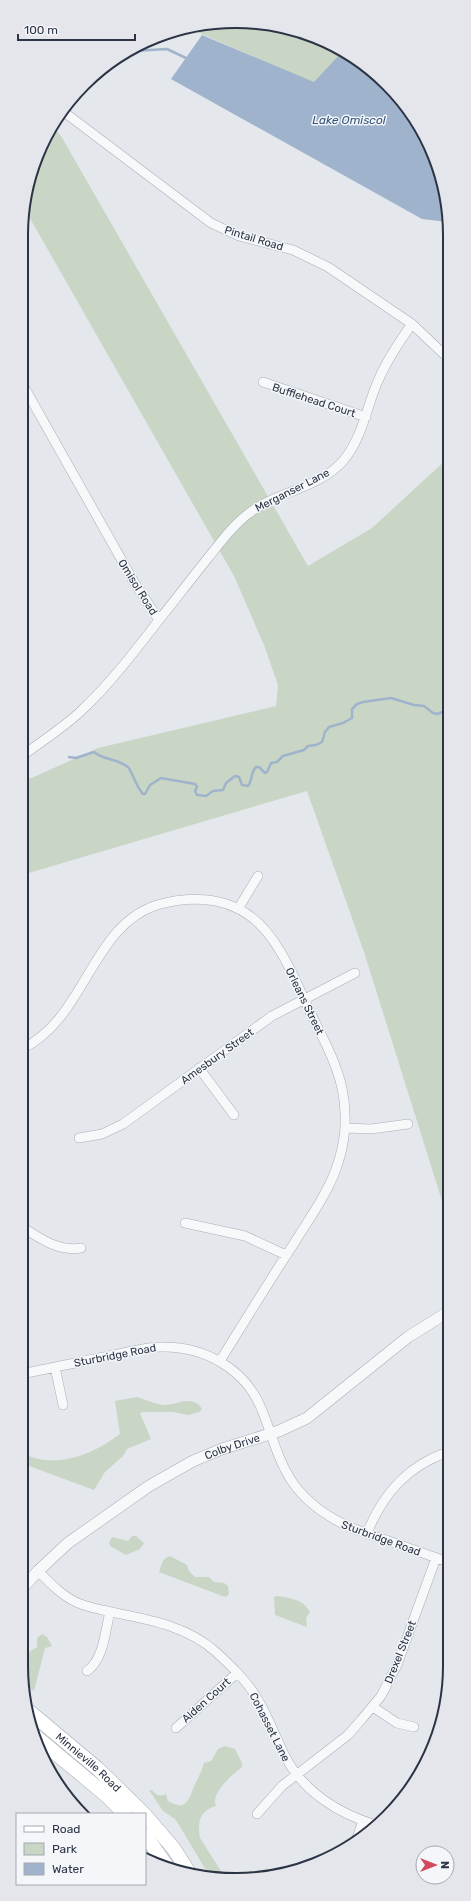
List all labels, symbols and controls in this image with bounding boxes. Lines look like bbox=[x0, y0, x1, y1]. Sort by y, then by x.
scale bar bbox=[18, 16, 135, 42]
text: 100 m bbox=[24, 23, 58, 37]
water label: Lake Omiscol bbox=[312, 113, 387, 127]
street label: Pintail Road bbox=[223, 223, 285, 254]
street label: Bufflehead Court bbox=[270, 381, 358, 420]
street label: Merganser Lane bbox=[253, 466, 332, 515]
street label: Omisol Road bbox=[115, 557, 160, 618]
street label: Orleans Street bbox=[283, 965, 327, 1038]
street label: Amesbury Street bbox=[178, 1025, 257, 1087]
street label: Sturbridge Road bbox=[73, 1341, 157, 1370]
street label: Colby Drive bbox=[203, 1431, 262, 1463]
street label: Sturbridge Road bbox=[339, 1518, 422, 1559]
street label: Drexel Street bbox=[382, 1618, 419, 1686]
street label: Alden Court bbox=[179, 1675, 234, 1726]
street label: Cohasset Lane bbox=[247, 1690, 293, 1764]
street label: Minnieville Road bbox=[53, 1730, 123, 1795]
legend bbox=[16, 1813, 146, 1885]
text: Road bbox=[52, 1822, 80, 1836]
text: Park bbox=[52, 1842, 78, 1856]
north arrow bbox=[415, 1845, 455, 1885]
text: N bbox=[438, 1861, 451, 1869]
text: Water bbox=[52, 1862, 84, 1876]

